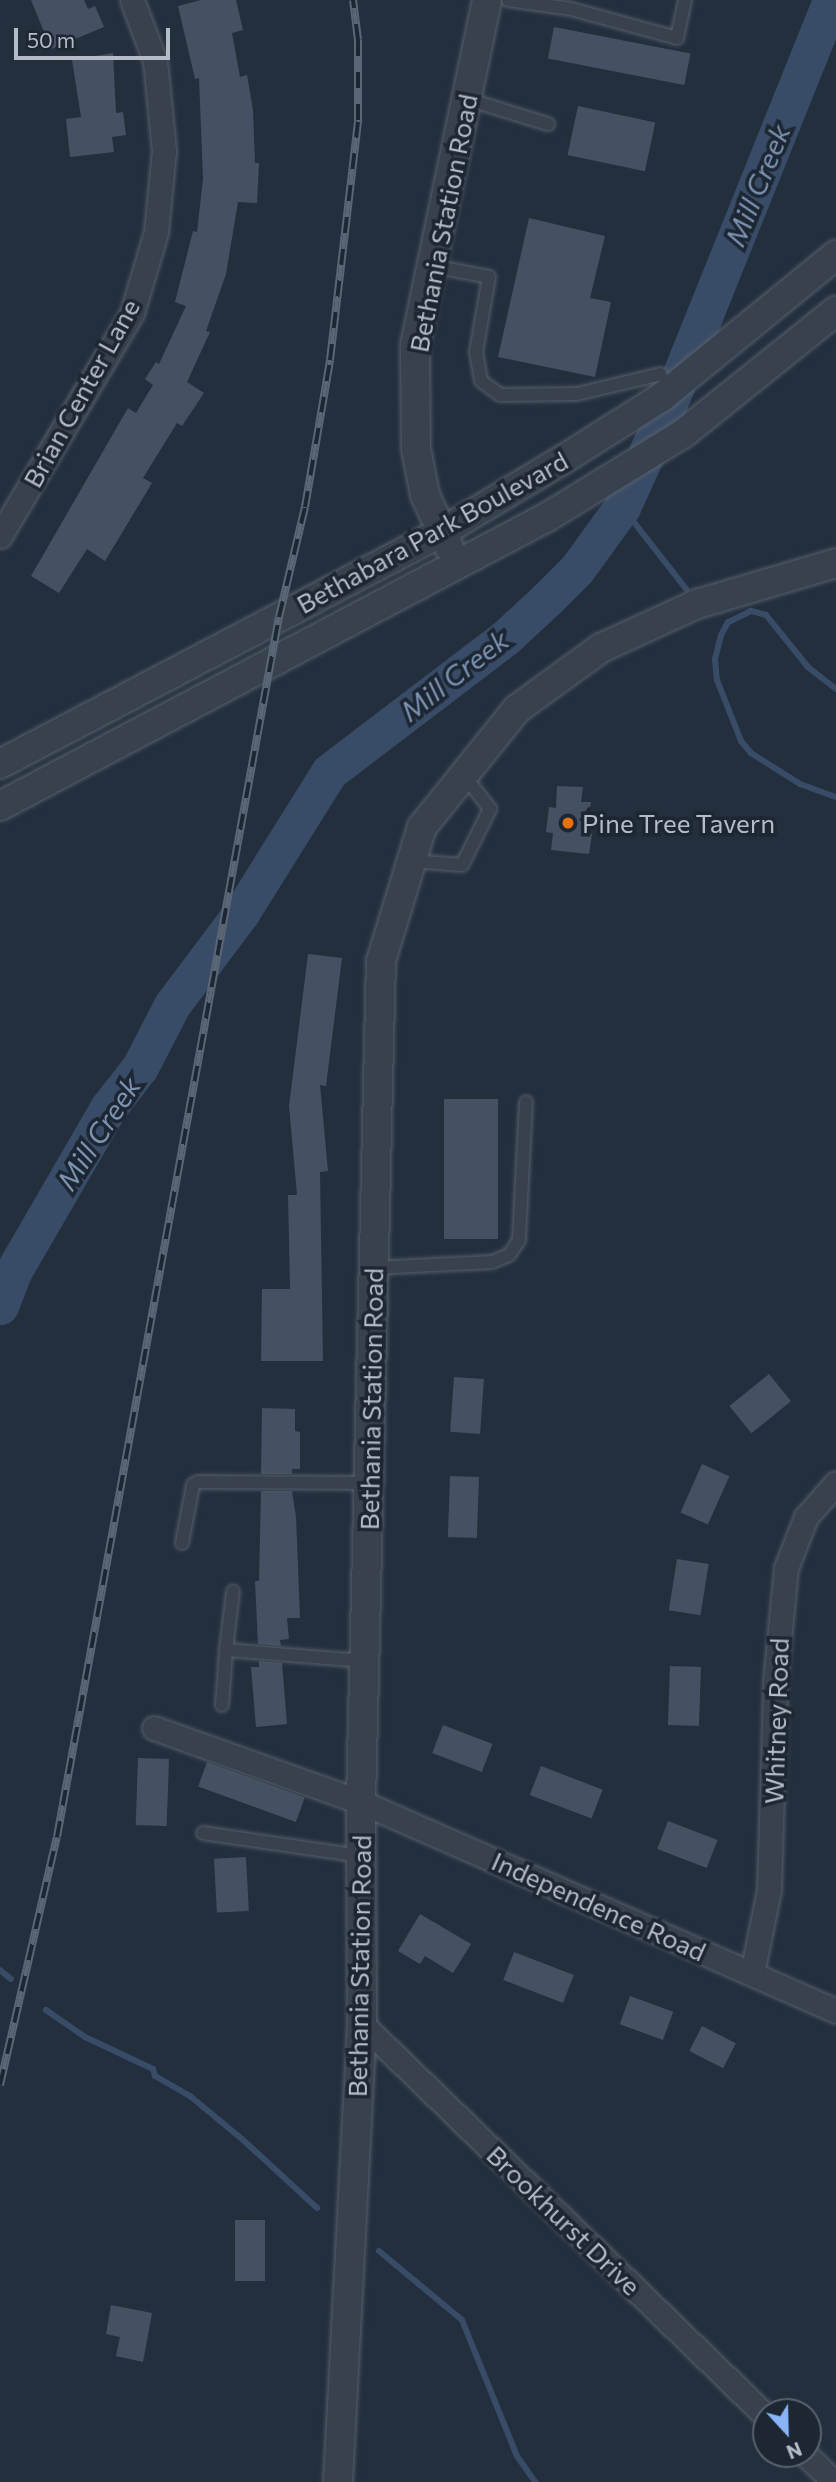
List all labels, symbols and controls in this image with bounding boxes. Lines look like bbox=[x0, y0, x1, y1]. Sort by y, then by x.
scale bar bbox=[18, 14, 173, 58]
text: 50 m bbox=[27, 27, 75, 52]
street label: Bethania Station Road bbox=[403, 91, 483, 355]
water label: Mill Creek bbox=[717, 119, 797, 251]
street label: Brian Center Lane bbox=[16, 293, 146, 493]
street label: Bethabara Park Boulevard bbox=[291, 444, 573, 620]
water label: Mill Creek bbox=[393, 622, 515, 728]
place label: Pine Tree Tavern bbox=[582, 807, 775, 839]
marker: Pine Tree Tavern bbox=[560, 815, 576, 831]
water label: Mill Creek bbox=[49, 1070, 147, 1196]
street label: Bethania Station Road bbox=[353, 1268, 389, 1530]
street label: Whitney Road bbox=[758, 1637, 794, 1805]
street label: Bethania Station Road bbox=[341, 1835, 377, 2097]
street label: Independence Road bbox=[487, 1845, 711, 1967]
street label: Brookhurst Drive bbox=[481, 2139, 647, 2301]
north arrow bbox=[752, 2398, 822, 2468]
text: N bbox=[783, 2438, 805, 2464]

